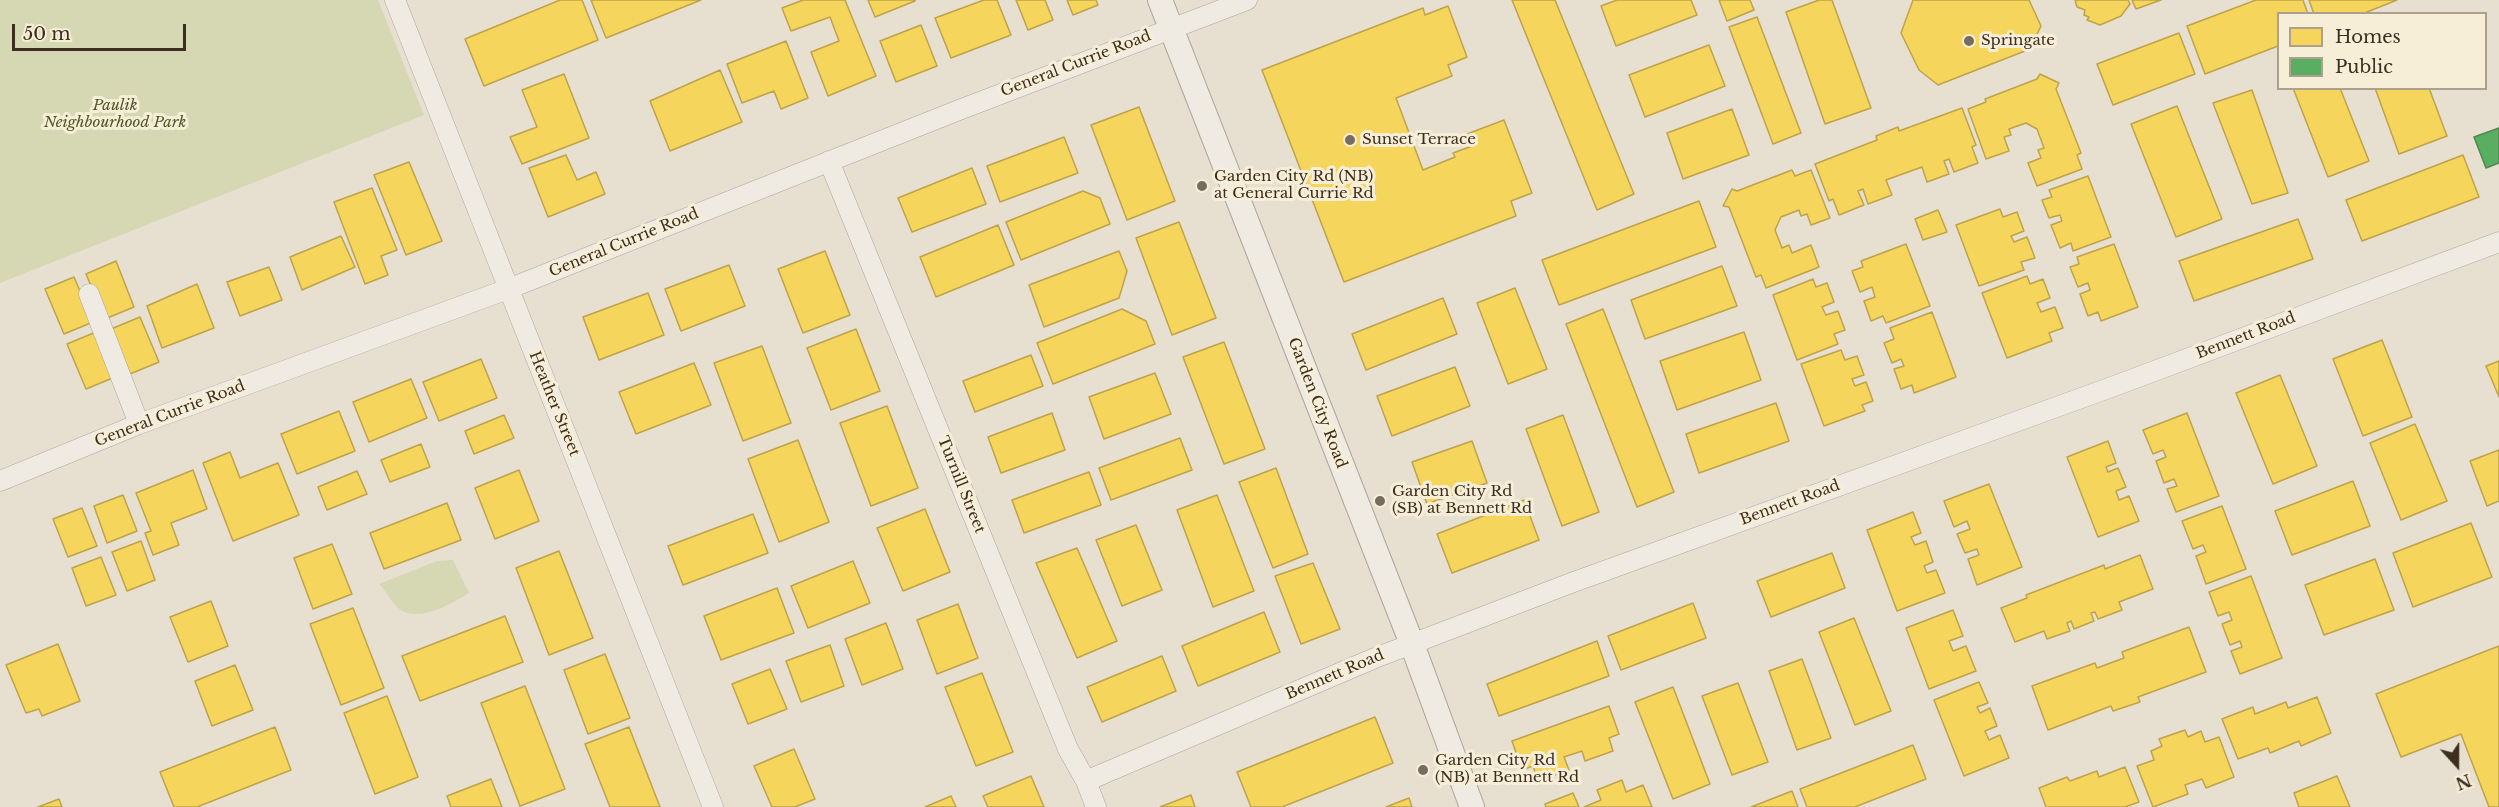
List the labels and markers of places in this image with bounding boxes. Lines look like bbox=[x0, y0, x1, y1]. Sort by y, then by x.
place label: Springate bbox=[1981, 32, 2055, 50]
marker: Springate bbox=[1962, 34, 1976, 48]
place label: Sunset Terrace bbox=[1362, 131, 1476, 149]
marker: Sunset Terrace bbox=[1343, 133, 1357, 147]
place label: Garden City Rd (NB) at General Currie Rd bbox=[1214, 168, 1374, 203]
marker: Garden City Rd (NB) at General Currie Rd bbox=[1195, 179, 1209, 193]
place label: Garden City Rd (SB) at Bennett Rd bbox=[1392, 483, 1532, 518]
marker: Garden City Rd (SB) at Bennett Rd bbox=[1373, 494, 1387, 508]
place label: Garden City Rd (NB) at Bennett Rd bbox=[1435, 752, 1579, 787]
marker: Garden City Rd (NB) at Bennett Rd bbox=[1416, 763, 1430, 777]

